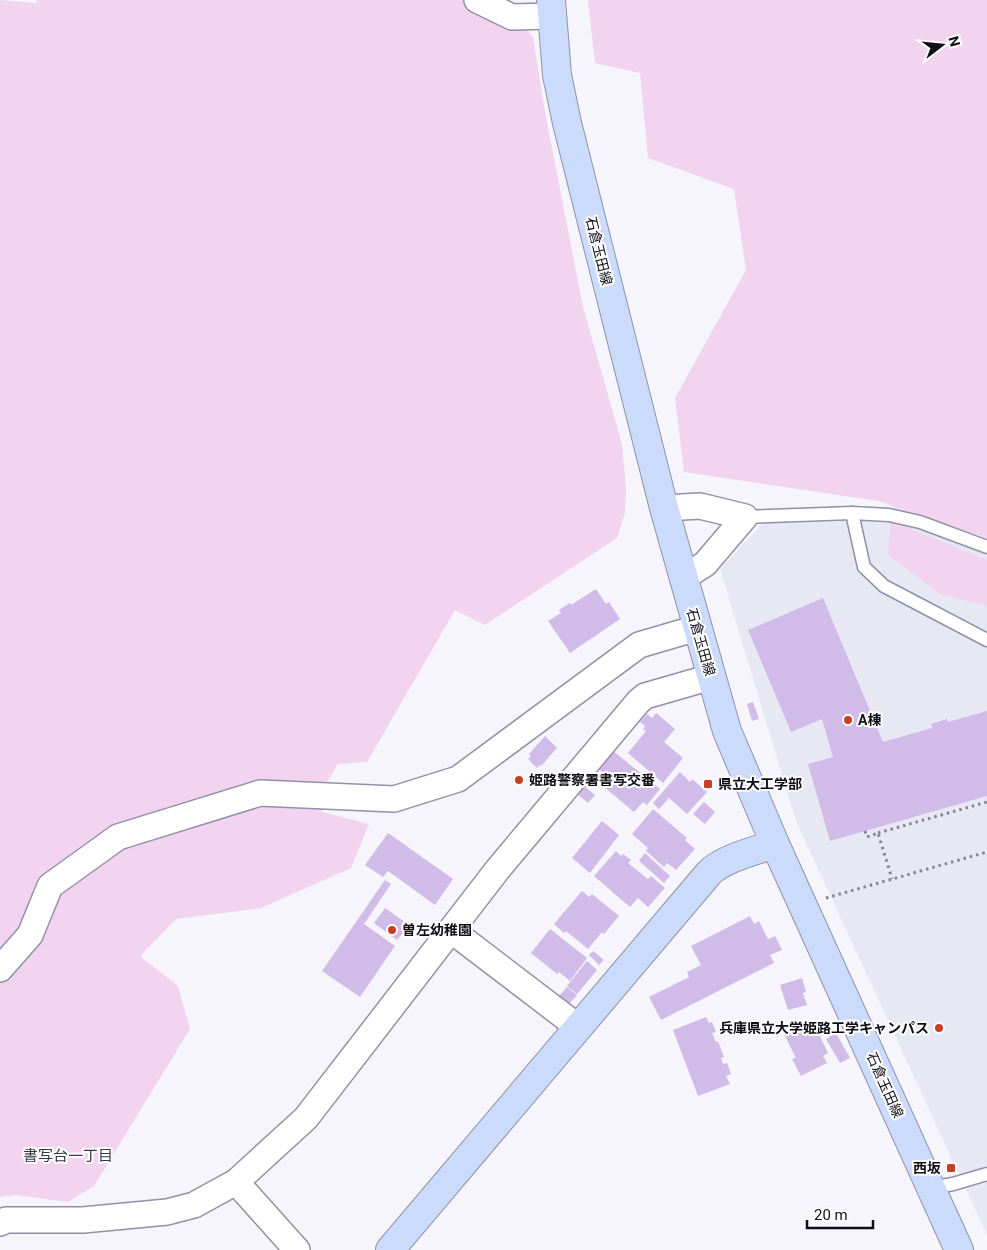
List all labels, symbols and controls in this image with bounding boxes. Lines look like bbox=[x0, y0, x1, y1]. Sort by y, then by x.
north arrow bbox=[917, 20, 967, 70]
text: N bbox=[945, 34, 964, 48]
street label: 石倉玉田線 bbox=[583, 215, 615, 287]
street label: 石倉玉田線 bbox=[684, 606, 718, 678]
place label: A棟 bbox=[858, 712, 881, 728]
marker: A棟 bbox=[842, 714, 854, 726]
place label: 姫路警察署書写交番 bbox=[529, 772, 655, 788]
marker: 姫路警察署書写交番 bbox=[513, 774, 525, 786]
place label: 県立大工学部 bbox=[718, 776, 802, 792]
marker: 県立大工学部 bbox=[702, 778, 714, 790]
place label: 曽左幼稚園 bbox=[402, 922, 472, 938]
marker: 曽左幼稚園 bbox=[386, 924, 398, 936]
place label: 兵庫県立大学姫路工学キャンパス bbox=[719, 1020, 929, 1036]
marker: 兵庫県立大学姫路工学キャンパス bbox=[933, 1022, 945, 1034]
street label: 石倉玉田線 bbox=[863, 1050, 907, 1120]
district label: 書写台一丁目 bbox=[23, 1147, 113, 1165]
place label: 西坂 bbox=[913, 1160, 941, 1176]
marker: 西坂 bbox=[945, 1162, 957, 1174]
scale bar bbox=[807, 1198, 873, 1230]
text: 20 m bbox=[814, 1206, 848, 1224]

